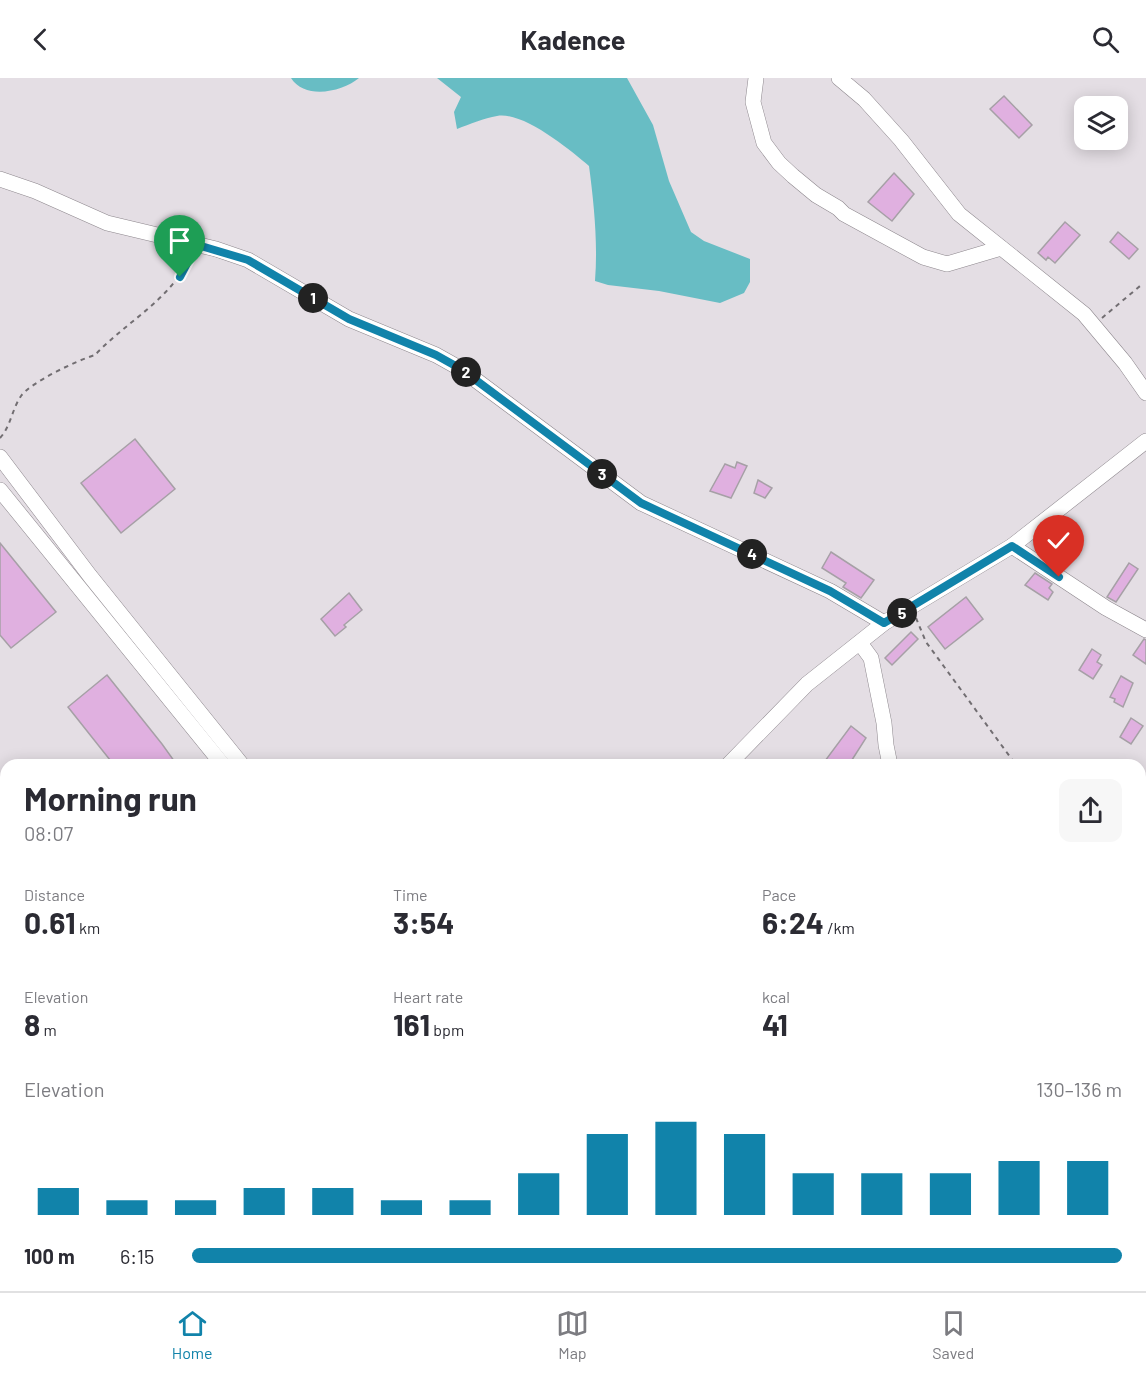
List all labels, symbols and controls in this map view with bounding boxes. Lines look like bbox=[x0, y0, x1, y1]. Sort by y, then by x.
icon: back bbox=[24, 23, 57, 56]
text: Kadence bbox=[521, 23, 625, 55]
icon: search bbox=[1089, 23, 1122, 56]
map controls bbox=[1074, 96, 1128, 150]
button: layers bbox=[1074, 96, 1128, 150]
pin bbox=[154, 215, 205, 277]
icon: arrive bbox=[163, 224, 196, 257]
pin: 1 bbox=[298, 283, 328, 313]
text: 1 bbox=[310, 288, 316, 307]
pin: 2 bbox=[451, 357, 481, 387]
text: 2 bbox=[462, 362, 470, 381]
pin: 3 bbox=[587, 459, 617, 489]
text: 3 bbox=[598, 464, 606, 483]
pin bbox=[1033, 515, 1084, 577]
icon: check bbox=[1042, 524, 1075, 557]
pin: 4 bbox=[737, 539, 767, 569]
text: 4 bbox=[747, 544, 757, 563]
pin: 5 bbox=[887, 598, 917, 628]
text: 5 bbox=[898, 603, 906, 622]
text: Morning run bbox=[24, 778, 197, 818]
button: share bbox=[1059, 779, 1122, 842]
text: 08:07 bbox=[24, 821, 73, 845]
text: Distance bbox=[24, 885, 85, 904]
text: Time bbox=[393, 885, 428, 904]
text: Pace bbox=[762, 885, 796, 904]
text: 0.61 bbox=[24, 904, 76, 940]
text: 3:54 bbox=[393, 904, 454, 940]
text: 6:24 bbox=[762, 904, 824, 940]
text: km bbox=[76, 918, 100, 937]
text: /km bbox=[824, 918, 855, 937]
text: Elevation bbox=[24, 987, 88, 1006]
text: Heart rate bbox=[393, 987, 463, 1006]
text: kcal bbox=[762, 987, 790, 1006]
text: 8 bbox=[24, 1006, 40, 1042]
text: 161 bbox=[393, 1006, 430, 1042]
text: 41 bbox=[762, 1006, 788, 1042]
text: m bbox=[40, 1020, 57, 1039]
text: bpm bbox=[430, 1020, 464, 1039]
text: Elevation bbox=[24, 1077, 105, 1101]
text: 130–136 m bbox=[1036, 1077, 1122, 1101]
text: 100 m bbox=[24, 1244, 75, 1268]
text: 6:15 bbox=[120, 1244, 154, 1268]
tab: Home bbox=[172, 1307, 213, 1362]
tab: Map bbox=[556, 1307, 589, 1362]
tab: Saved bbox=[932, 1307, 974, 1362]

